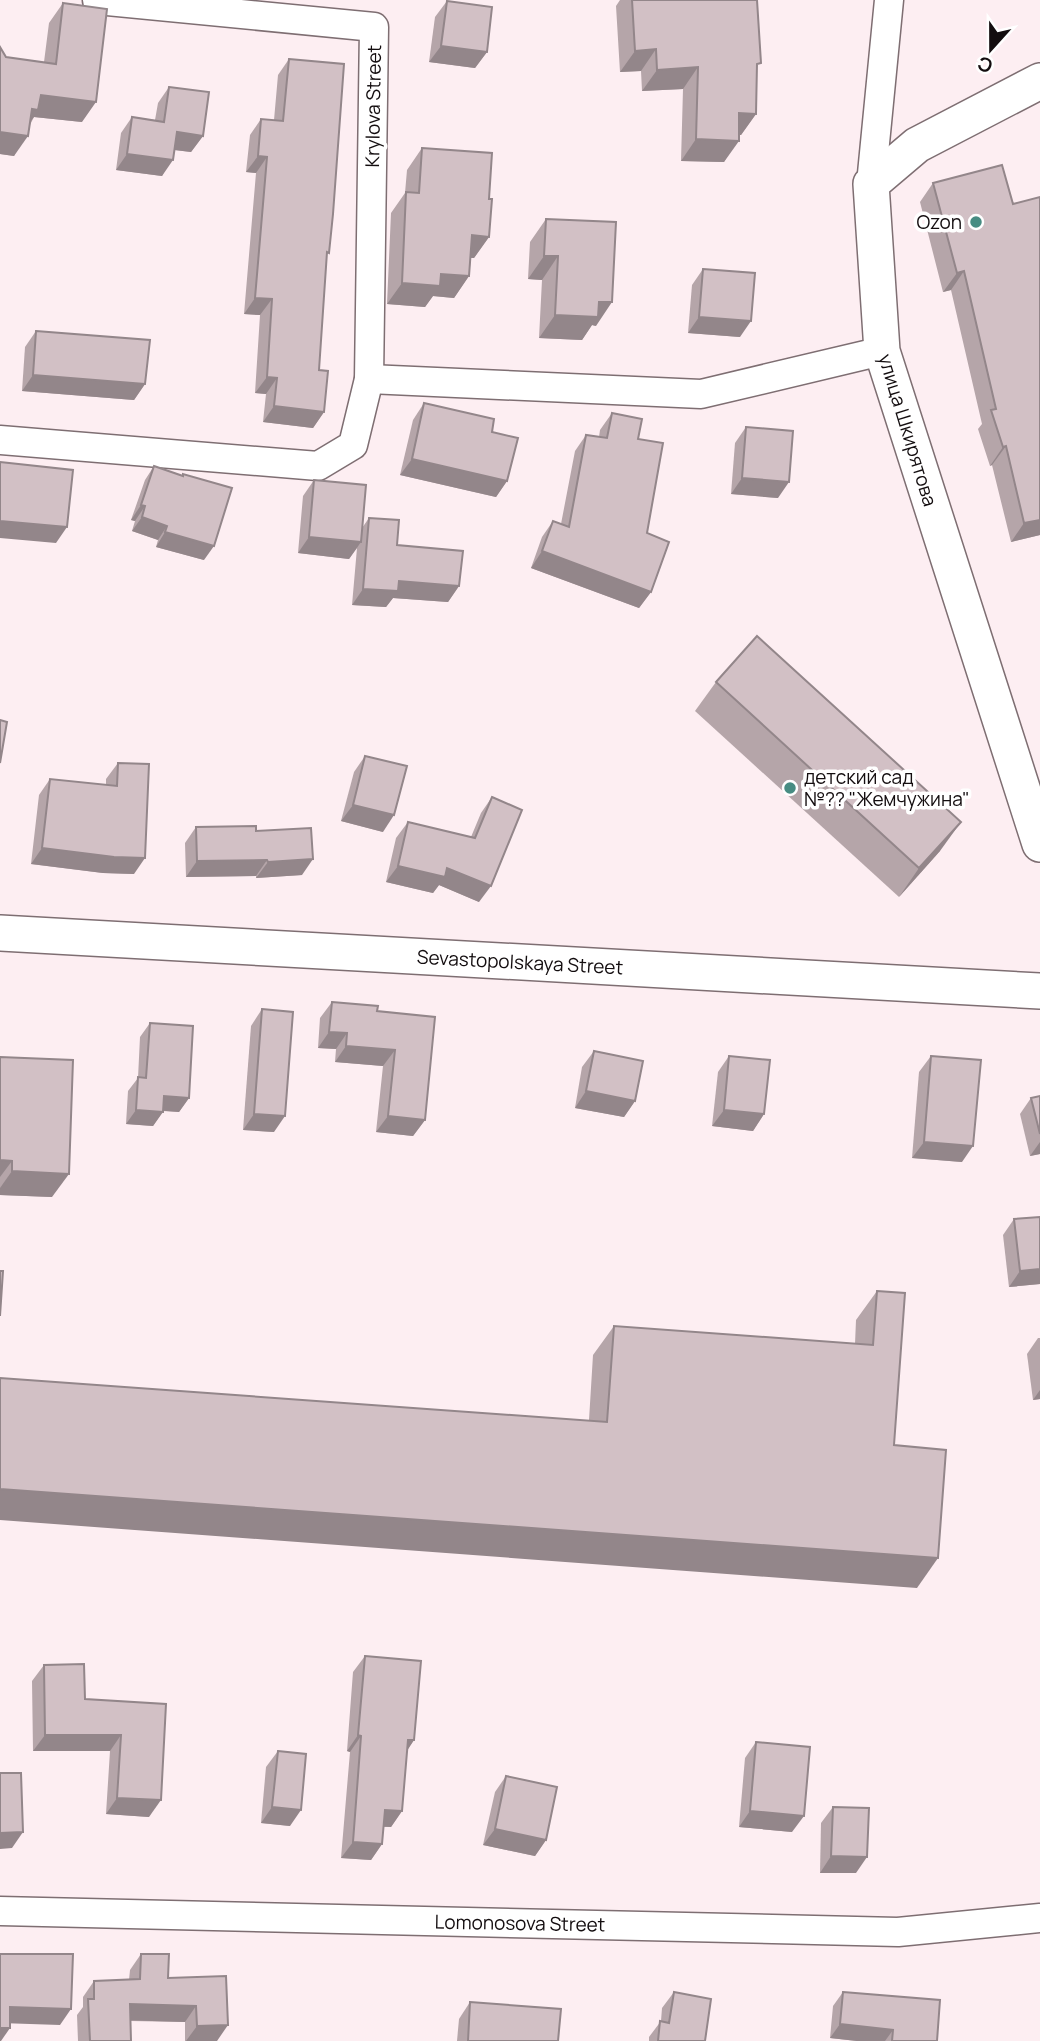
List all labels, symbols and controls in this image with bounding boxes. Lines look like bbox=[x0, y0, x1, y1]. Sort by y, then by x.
north arrow bbox=[956, 14, 1026, 84]
street label: Krylova Street bbox=[359, 45, 387, 167]
text: С bbox=[974, 50, 996, 80]
place label: Ozon bbox=[916, 209, 962, 235]
marker: Ozon bbox=[968, 214, 984, 230]
street label: улица Шкирятова bbox=[872, 351, 944, 509]
place label: детский сад №?? "Жемчужина" bbox=[804, 764, 970, 812]
marker: детский сад №?? "Жемчужина" bbox=[782, 780, 798, 796]
street label: Sevastopolskaya Street bbox=[416, 944, 624, 980]
street label: Lomonosova Street bbox=[434, 1909, 606, 1937]

